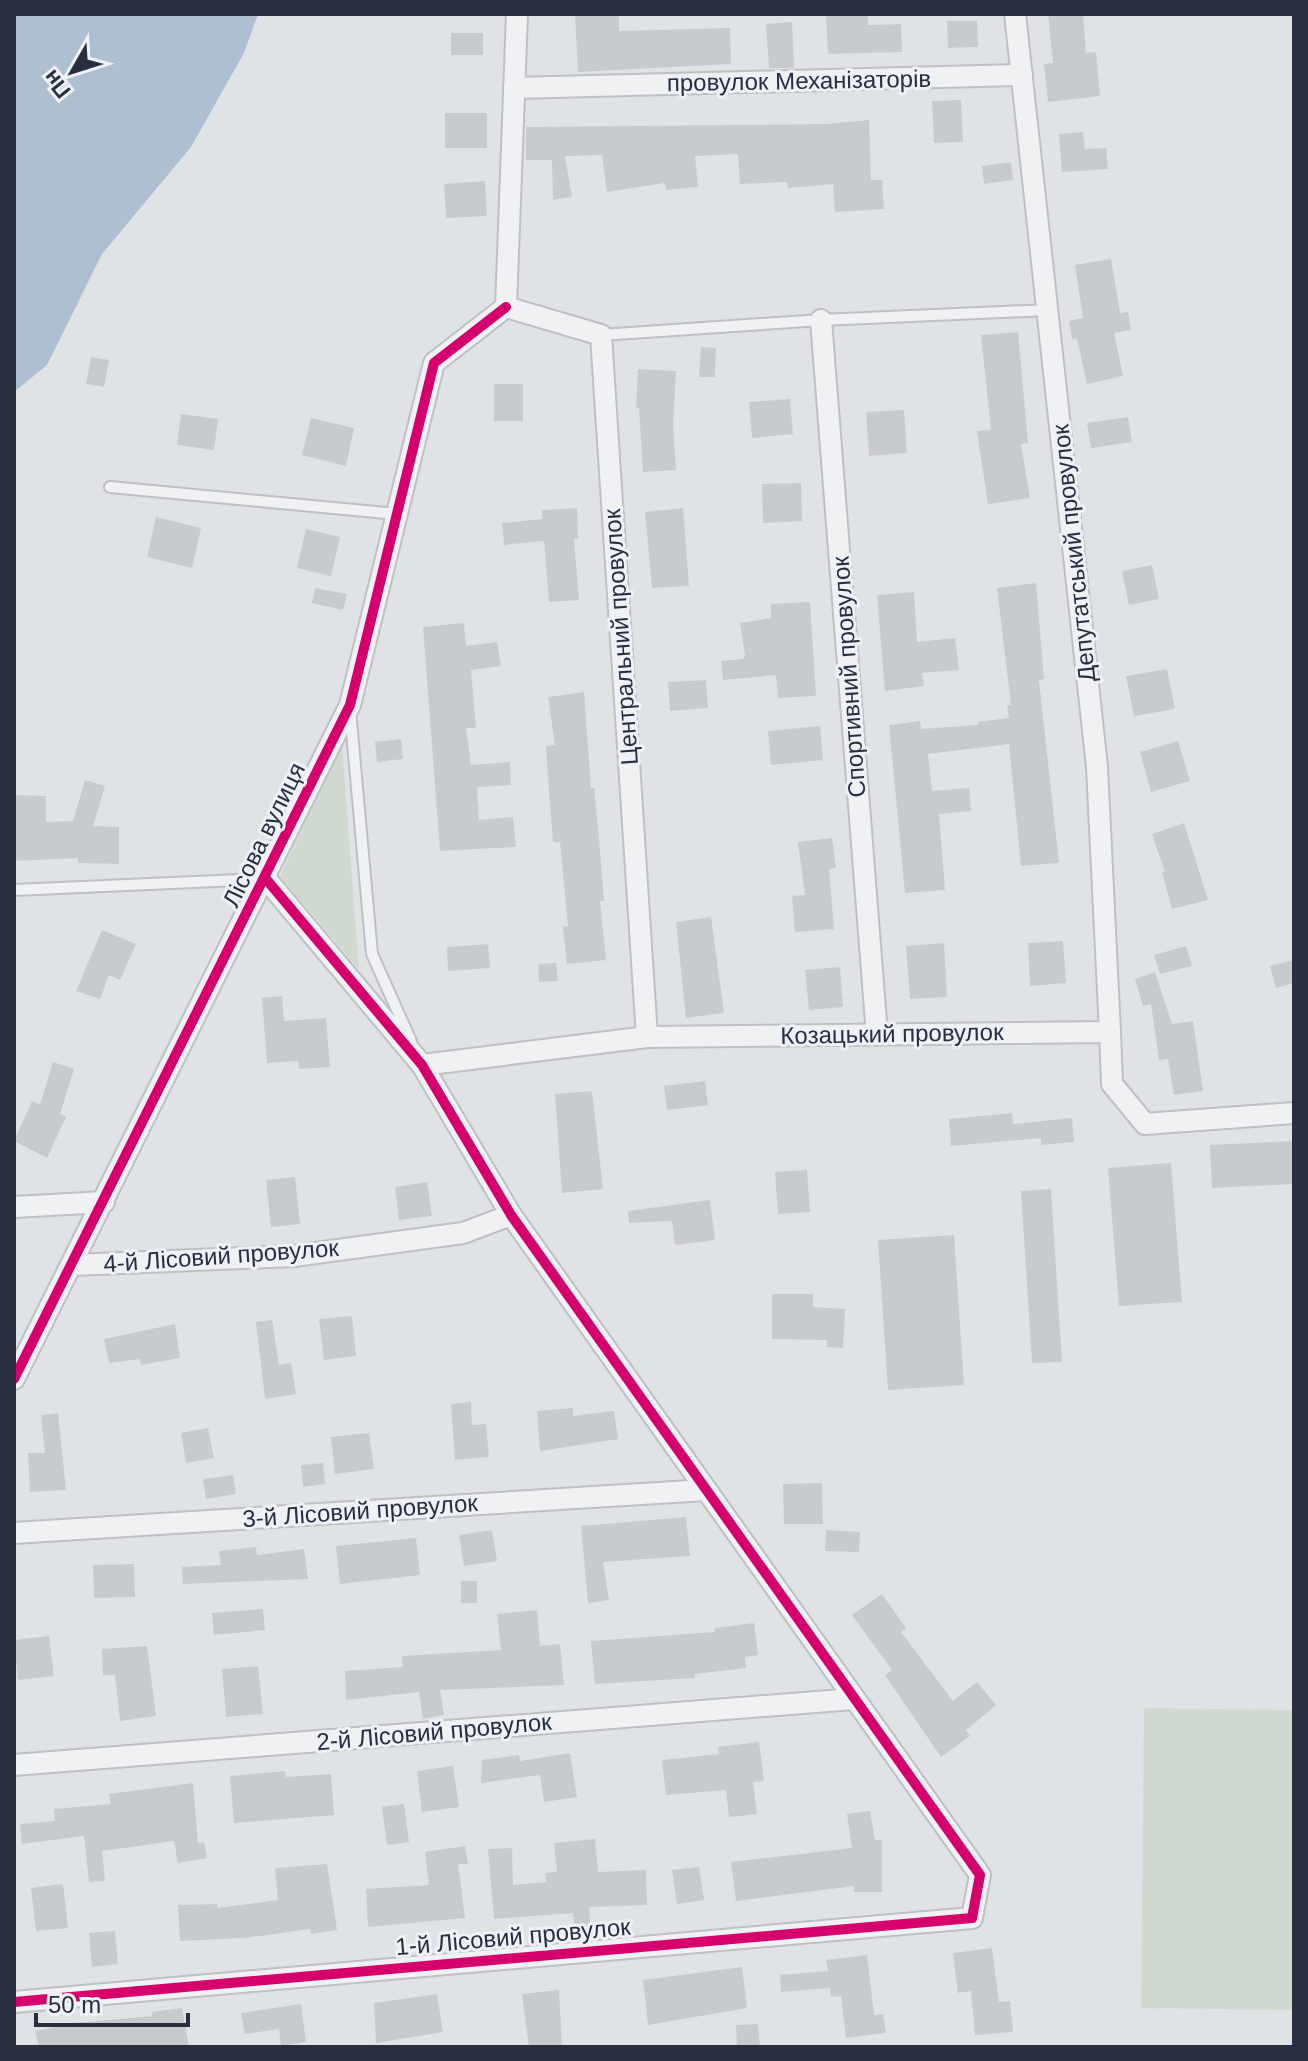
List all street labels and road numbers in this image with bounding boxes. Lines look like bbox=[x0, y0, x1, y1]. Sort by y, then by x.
street label: провулок Механізаторів bbox=[667, 65, 931, 96]
street label: Депутатський провулок bbox=[1046, 422, 1100, 683]
street label: Центральний провулок bbox=[598, 508, 643, 766]
street label: Спортивний провулок bbox=[827, 555, 870, 799]
street label: Лісова вулиця bbox=[217, 758, 310, 911]
street label: Козацький провулок bbox=[780, 1018, 1004, 1049]
street label: 4-й Лісовий провулок bbox=[102, 1234, 340, 1277]
street label: 3-й Лісовий провулок bbox=[241, 1489, 479, 1532]
street label: 2-й Лісовий провулок bbox=[315, 1708, 553, 1755]
street label: 1-й Лісовий провулок bbox=[394, 1913, 632, 1960]

